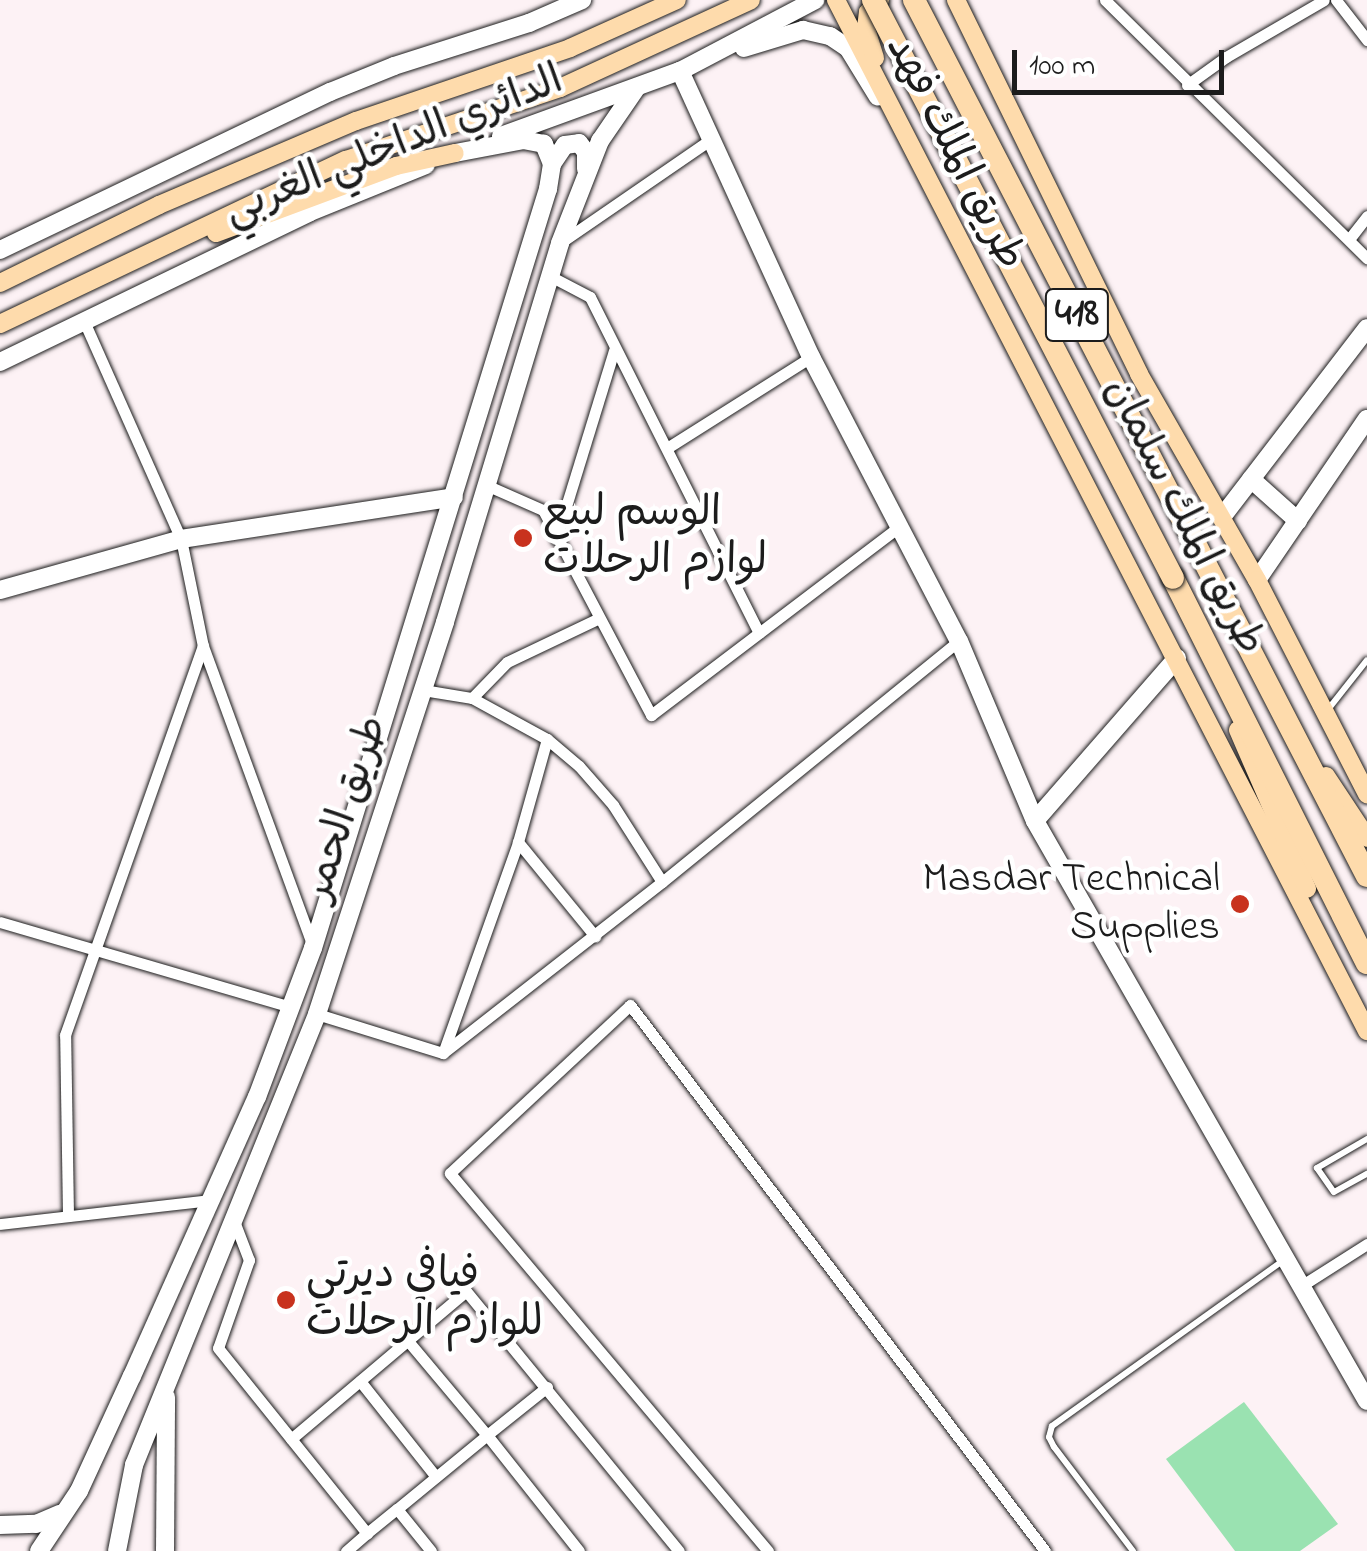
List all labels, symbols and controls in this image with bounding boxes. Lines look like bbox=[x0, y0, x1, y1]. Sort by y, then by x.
street label: طريق الملك فهد bbox=[873, 27, 1035, 279]
scale bar bbox=[1017, 30, 1230, 92]
text: 100 m bbox=[1029, 45, 1095, 89]
street label: الدائري الداخلي الغربي bbox=[217, 56, 571, 238]
road number: 418 bbox=[1044, 280, 1110, 350]
street label: طريق الملك سلمان bbox=[1091, 370, 1275, 664]
place label: الوسم لبيع لوازم الرحلات bbox=[543, 489, 767, 588]
marker: الوسم لبيع لوازم الرحلات bbox=[512, 527, 534, 549]
street label: طريق الحمر bbox=[293, 710, 401, 908]
place label: Masdar Technical Supplies bbox=[923, 855, 1220, 954]
marker: Masdar Technical Supplies bbox=[1229, 893, 1251, 915]
place label: فيافي ديرتي للوازم الرحلات bbox=[306, 1251, 543, 1350]
marker: فيافي ديرتي للوازم الرحلات bbox=[275, 1289, 297, 1311]

